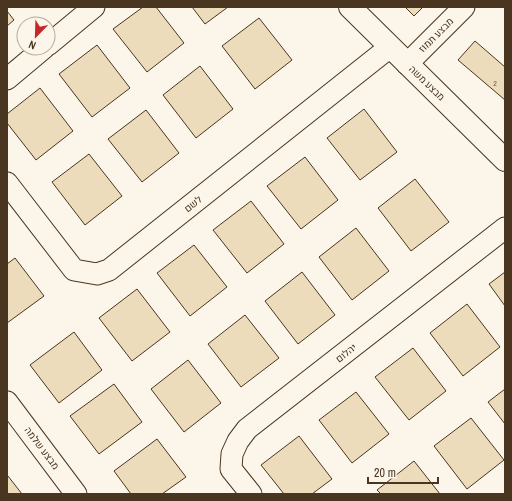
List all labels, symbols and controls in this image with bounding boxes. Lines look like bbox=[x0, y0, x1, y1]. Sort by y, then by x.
street label: מבצע תמוז bbox=[416, 15, 456, 55]
north arrow bbox=[16, 16, 56, 56]
text: N bbox=[26, 37, 38, 53]
street label: מבצע משה bbox=[406, 63, 448, 103]
house number: 2 bbox=[493, 78, 497, 88]
street label: לשם bbox=[181, 193, 205, 215]
street label: יהלום bbox=[333, 341, 359, 365]
street label: מבצע שלמה bbox=[22, 424, 62, 472]
scale bar bbox=[368, 459, 438, 485]
text: 20 m bbox=[374, 465, 396, 481]

